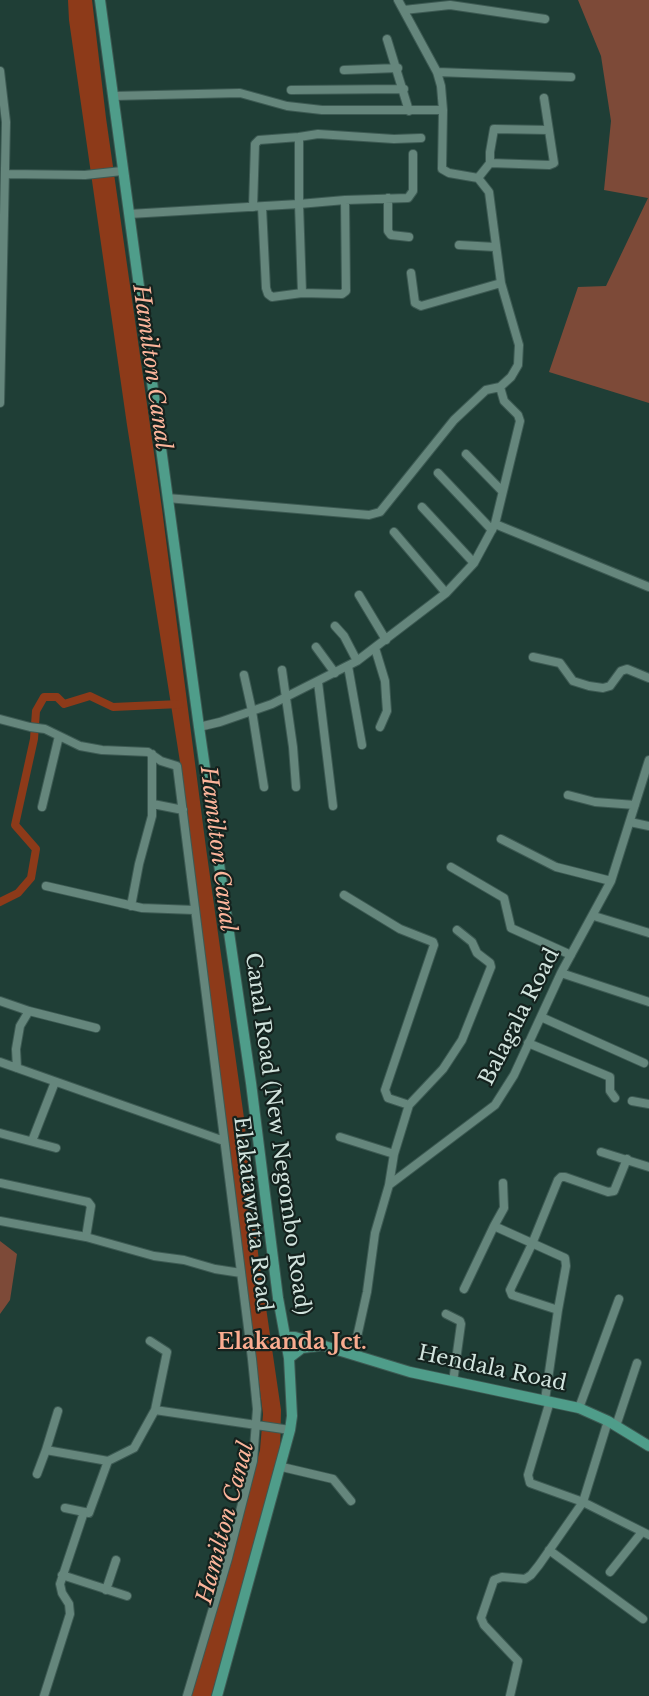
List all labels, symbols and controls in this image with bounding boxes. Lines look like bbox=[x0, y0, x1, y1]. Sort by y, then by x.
water label: Hamilton Canal bbox=[126, 283, 176, 451]
water label: Hamilton Canal bbox=[194, 765, 240, 933]
street label: Balagala Road bbox=[475, 944, 565, 1090]
street label: Canal Road (New Negombo Road) bbox=[239, 951, 315, 1317]
street label: Elakatawatta Road bbox=[228, 1115, 276, 1313]
district label: Elakanda Jct. bbox=[217, 1330, 367, 1356]
street label: Hendala Road bbox=[415, 1341, 569, 1397]
water label: Hamilton Canal bbox=[192, 1439, 260, 1607]

